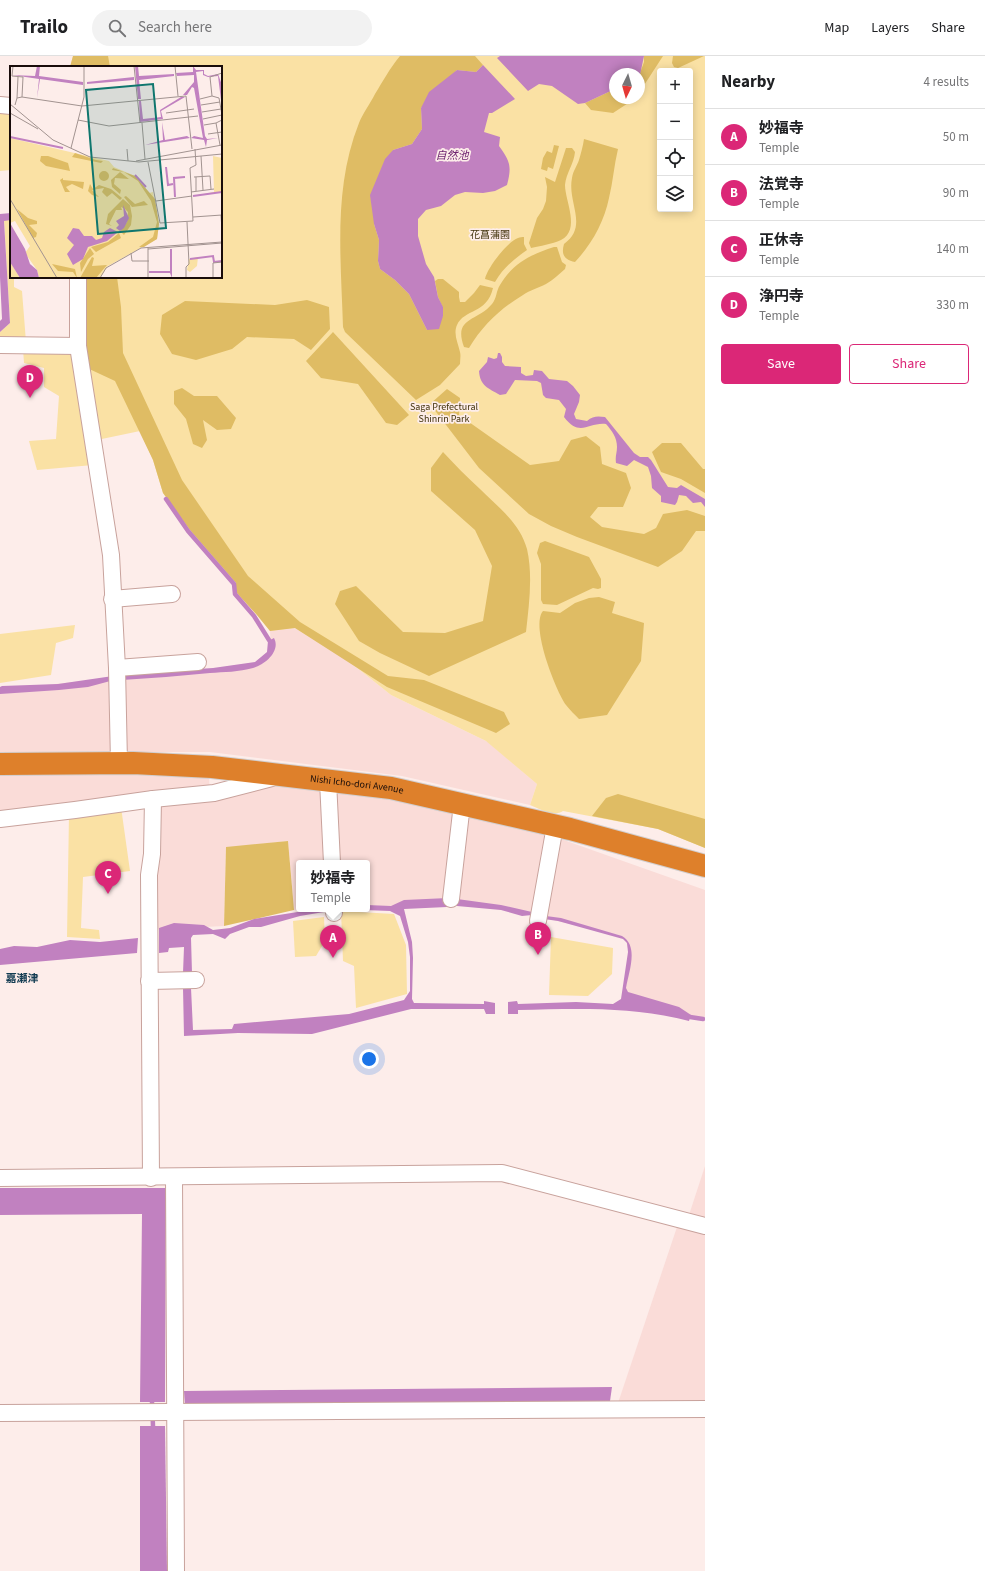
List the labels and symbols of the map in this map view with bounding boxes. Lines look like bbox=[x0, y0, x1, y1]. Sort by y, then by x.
inset map bbox=[10, 66, 222, 278]
north arrow bbox=[609, 68, 645, 104]
water label: 自然池 bbox=[436, 148, 469, 163]
park label: 花菖蒲園 bbox=[470, 228, 510, 242]
pin: D bbox=[17, 365, 43, 398]
park label: Saga Prefectural Shinrin Park bbox=[410, 400, 479, 426]
street label: Nishi Icho-dori Avenue bbox=[309, 772, 405, 798]
pin: C bbox=[95, 861, 121, 894]
pin: B bbox=[525, 922, 551, 955]
pin: A bbox=[320, 925, 346, 958]
district label: 嘉瀬津 bbox=[6, 971, 39, 986]
your location bbox=[359, 1049, 379, 1069]

